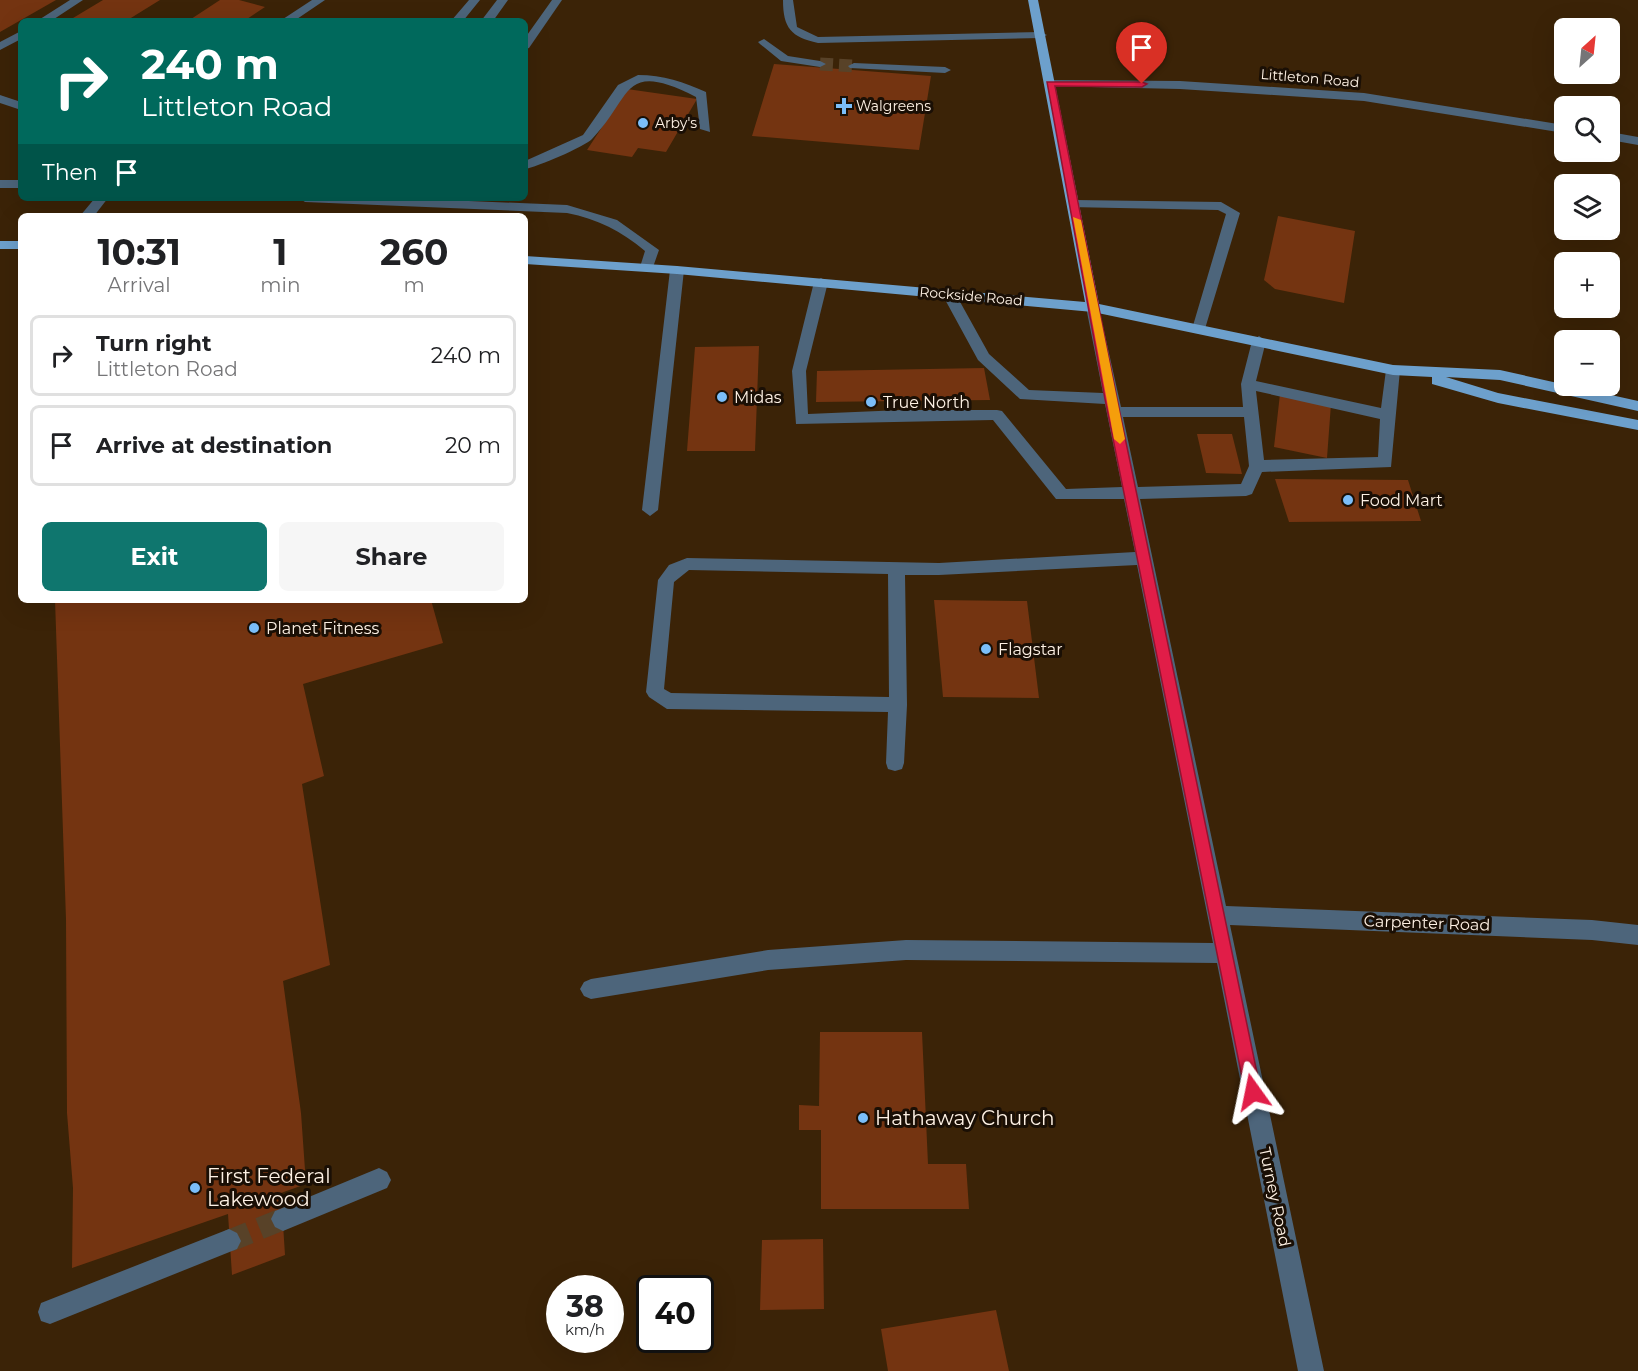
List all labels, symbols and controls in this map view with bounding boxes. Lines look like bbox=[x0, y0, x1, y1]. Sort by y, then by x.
north arrow bbox=[1554, 18, 1620, 84]
map controls bbox=[1554, 18, 1620, 396]
pin bbox=[1116, 22, 1167, 84]
icon: arrive bbox=[1125, 31, 1158, 64]
text: 240 m bbox=[141, 38, 279, 90]
icon: right bbox=[42, 42, 120, 120]
street label: Littleton Road bbox=[1260, 65, 1360, 91]
text: Littleton Road bbox=[141, 90, 332, 123]
button: search bbox=[1554, 96, 1620, 162]
place label: Walgreens bbox=[856, 97, 931, 115]
marker: Walgreens bbox=[837, 99, 851, 113]
place label: Arby's bbox=[655, 114, 697, 132]
marker: Arby's bbox=[636, 116, 650, 130]
icon: arrive bbox=[110, 156, 143, 189]
text: Then bbox=[42, 159, 98, 186]
button: layers bbox=[1554, 174, 1620, 240]
text: 10:31 bbox=[97, 230, 181, 274]
text: 1 bbox=[273, 230, 287, 274]
text: 260 bbox=[380, 230, 449, 274]
button: + bbox=[1554, 252, 1620, 318]
text: Arrival bbox=[108, 273, 171, 297]
text: min bbox=[260, 273, 300, 297]
text: m bbox=[404, 273, 425, 297]
street label: Rockside Road bbox=[919, 283, 1023, 309]
text: Turn right bbox=[96, 330, 211, 357]
button: − bbox=[1554, 330, 1620, 396]
icon: right bbox=[45, 339, 78, 372]
text: 240 m bbox=[431, 342, 501, 369]
text: Littleton Road bbox=[96, 357, 238, 381]
place label: Midas bbox=[734, 388, 782, 407]
marker: Midas bbox=[715, 390, 729, 404]
place label: True North bbox=[883, 393, 970, 412]
marker: True North bbox=[864, 395, 878, 409]
icon: arrive bbox=[45, 429, 78, 462]
text: Arrive at destination bbox=[96, 432, 332, 459]
text: 20 m bbox=[445, 432, 501, 459]
place label: Food Mart bbox=[1360, 491, 1443, 510]
marker: Food Mart bbox=[1341, 493, 1355, 507]
button: Exit bbox=[42, 522, 267, 591]
button: Share bbox=[279, 522, 504, 591]
place label: Planet Fitness bbox=[266, 619, 379, 638]
marker: Planet Fitness bbox=[247, 621, 261, 635]
place label: Flagstar bbox=[998, 640, 1063, 659]
marker: Flagstar bbox=[979, 642, 993, 656]
street label: Carpenter Road bbox=[1363, 911, 1491, 935]
position arrow bbox=[1221, 1060, 1285, 1124]
place label: Hathaway Church bbox=[875, 1106, 1055, 1130]
marker: Hathaway Church bbox=[856, 1111, 870, 1125]
street label: Turney Road bbox=[1255, 1146, 1295, 1248]
place label: First Federal Lakewood bbox=[207, 1164, 331, 1211]
marker: First Federal Lakewood bbox=[188, 1181, 202, 1195]
speed limit sign: 40 bbox=[636, 1275, 714, 1353]
text: 38 bbox=[566, 1288, 604, 1325]
text: km/h bbox=[565, 1320, 605, 1339]

